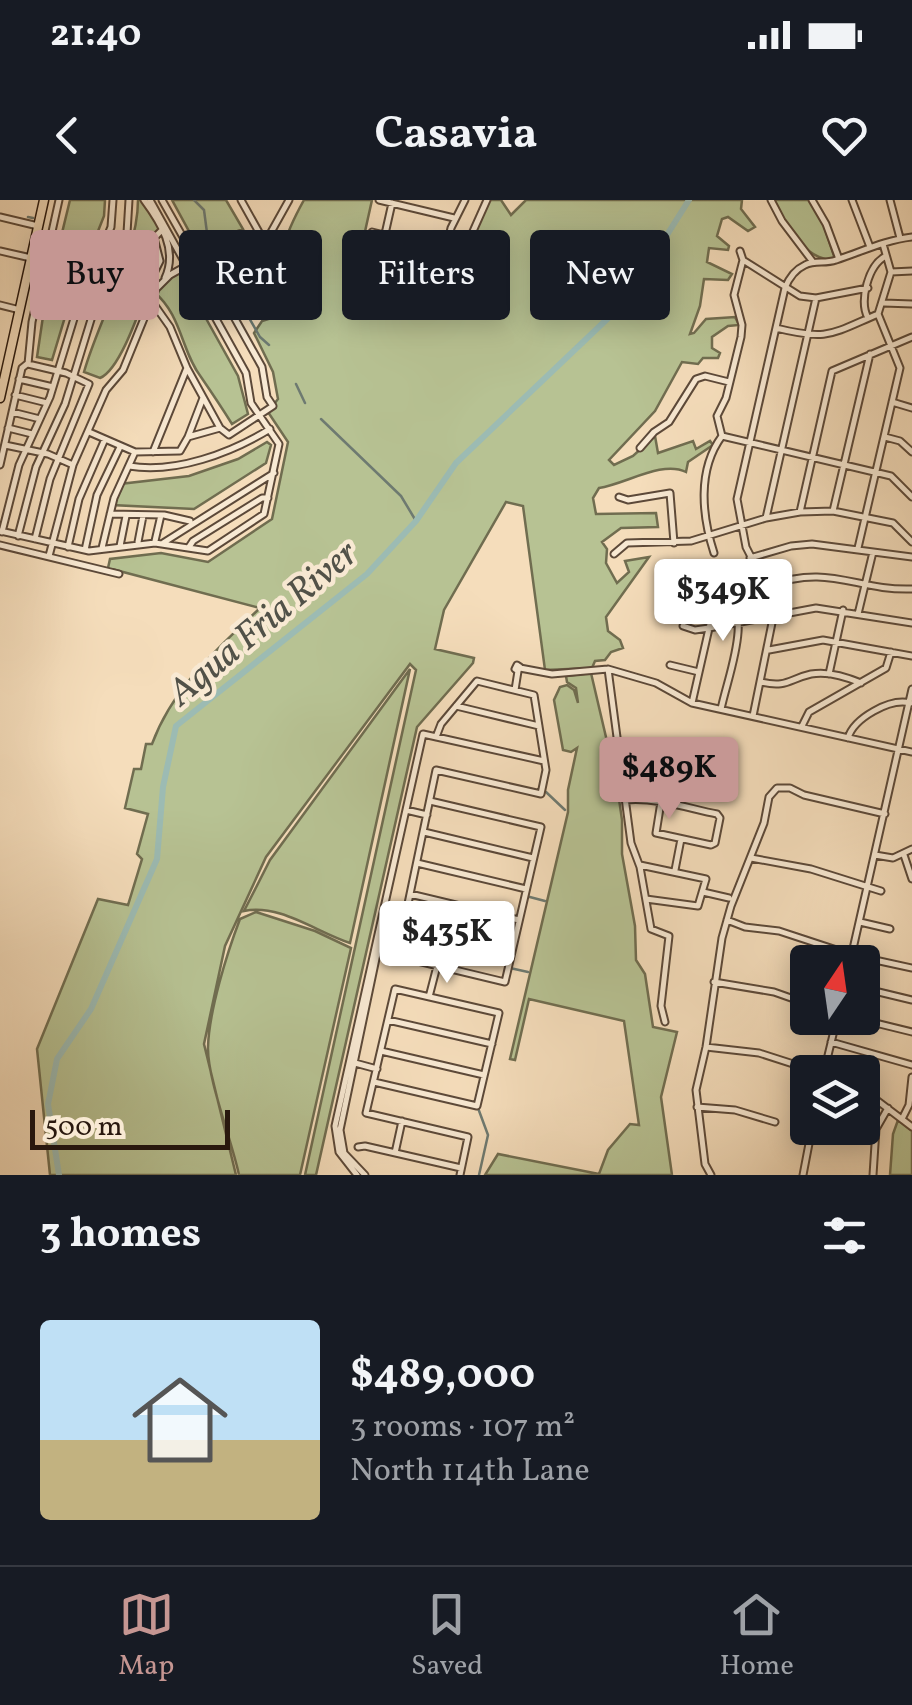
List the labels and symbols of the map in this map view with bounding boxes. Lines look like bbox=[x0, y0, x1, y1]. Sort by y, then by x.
water label: Agua Fria River bbox=[156, 529, 371, 721]
pin: $349K bbox=[653, 559, 793, 644]
pin: $489K bbox=[599, 737, 739, 822]
pin: $435K bbox=[377, 901, 517, 986]
north arrow bbox=[790, 945, 880, 1035]
scale bar bbox=[30, 1105, 230, 1150]

